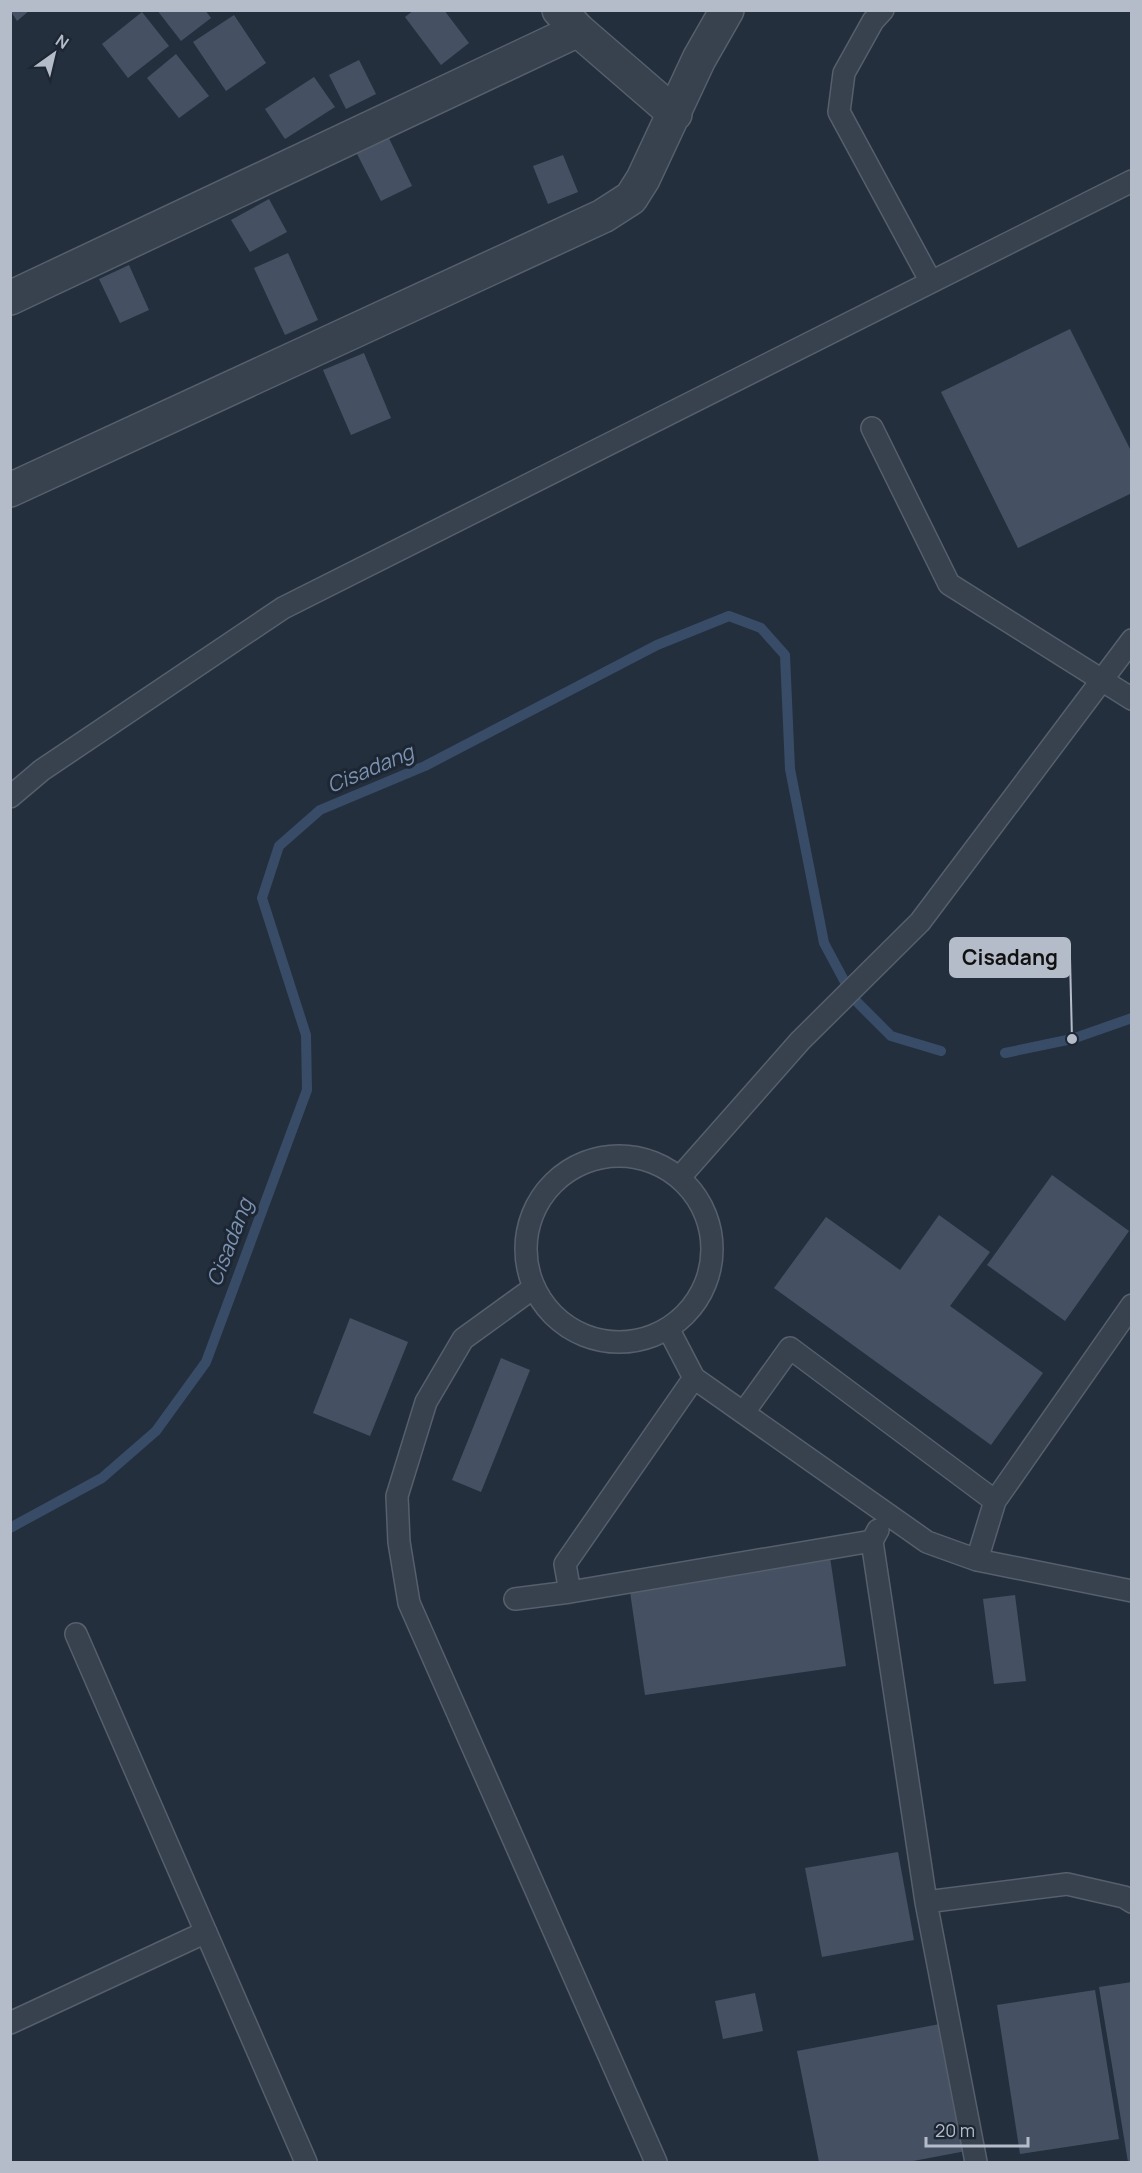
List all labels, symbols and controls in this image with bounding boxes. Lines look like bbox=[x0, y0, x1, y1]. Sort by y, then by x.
north arrow bbox=[24, 24, 84, 84]
text: N bbox=[51, 29, 73, 54]
water label: Cisadang bbox=[322, 737, 419, 799]
callout: Cisadang bbox=[950, 938, 1070, 977]
text: Cisadang bbox=[962, 943, 1058, 971]
water label: Cisadang bbox=[200, 1193, 259, 1290]
scale bar bbox=[926, 2110, 1028, 2148]
text: 20 m bbox=[935, 2118, 975, 2142]

